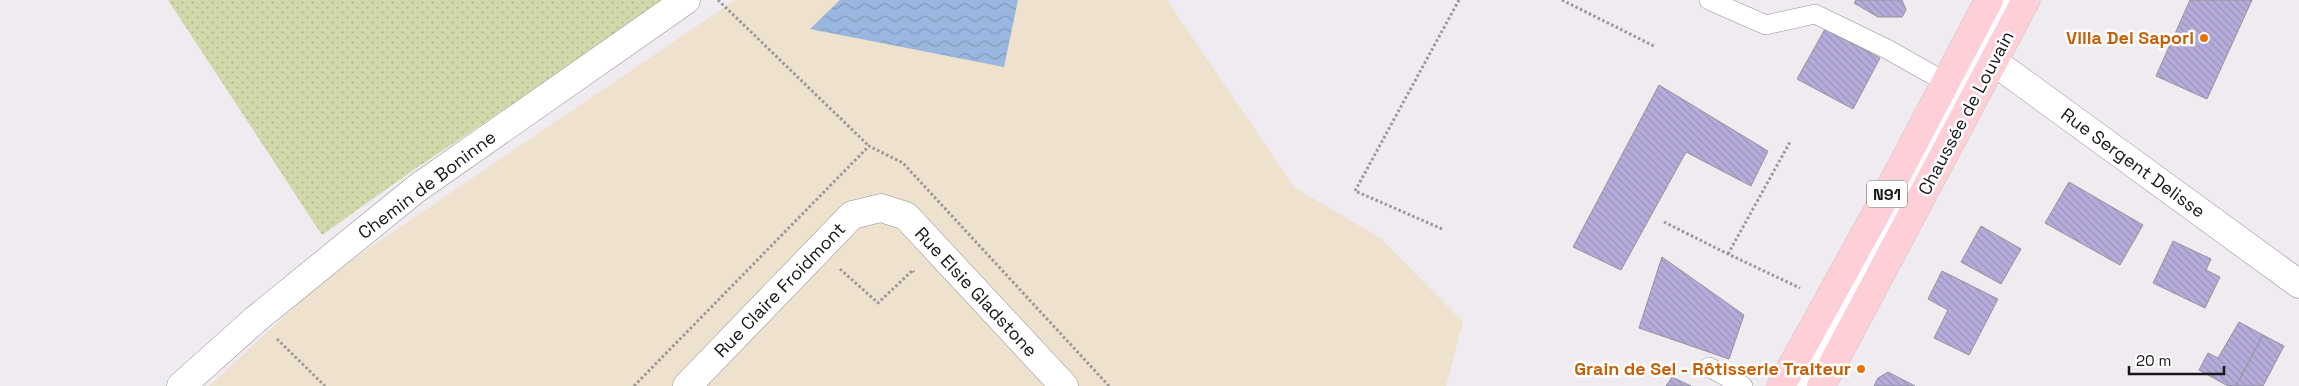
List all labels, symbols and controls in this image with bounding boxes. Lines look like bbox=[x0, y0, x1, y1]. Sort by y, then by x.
place label: Villa Dei Sapori bbox=[2066, 26, 2194, 49]
street label: Chaussée de Louvain bbox=[1913, 27, 2019, 199]
marker: Villa Dei Sapori bbox=[2198, 32, 2210, 44]
street label: Rue Sergent Delisse bbox=[2057, 103, 2210, 223]
street label: Chemin de Boninne bbox=[353, 125, 500, 244]
road number: N91 bbox=[1867, 180, 1907, 208]
street label: Rue Claire Froidmont bbox=[709, 217, 850, 362]
street label: Rue Elsie Gladstone bbox=[910, 222, 1043, 361]
scale bar bbox=[2129, 344, 2224, 376]
text: 20 m bbox=[2136, 351, 2171, 370]
place label: Grain de Sel - Rôtisserie Traiteur bbox=[1574, 357, 1851, 380]
marker: Grain de Sel - Rôtisserie Traiteur bbox=[1855, 363, 1867, 375]

